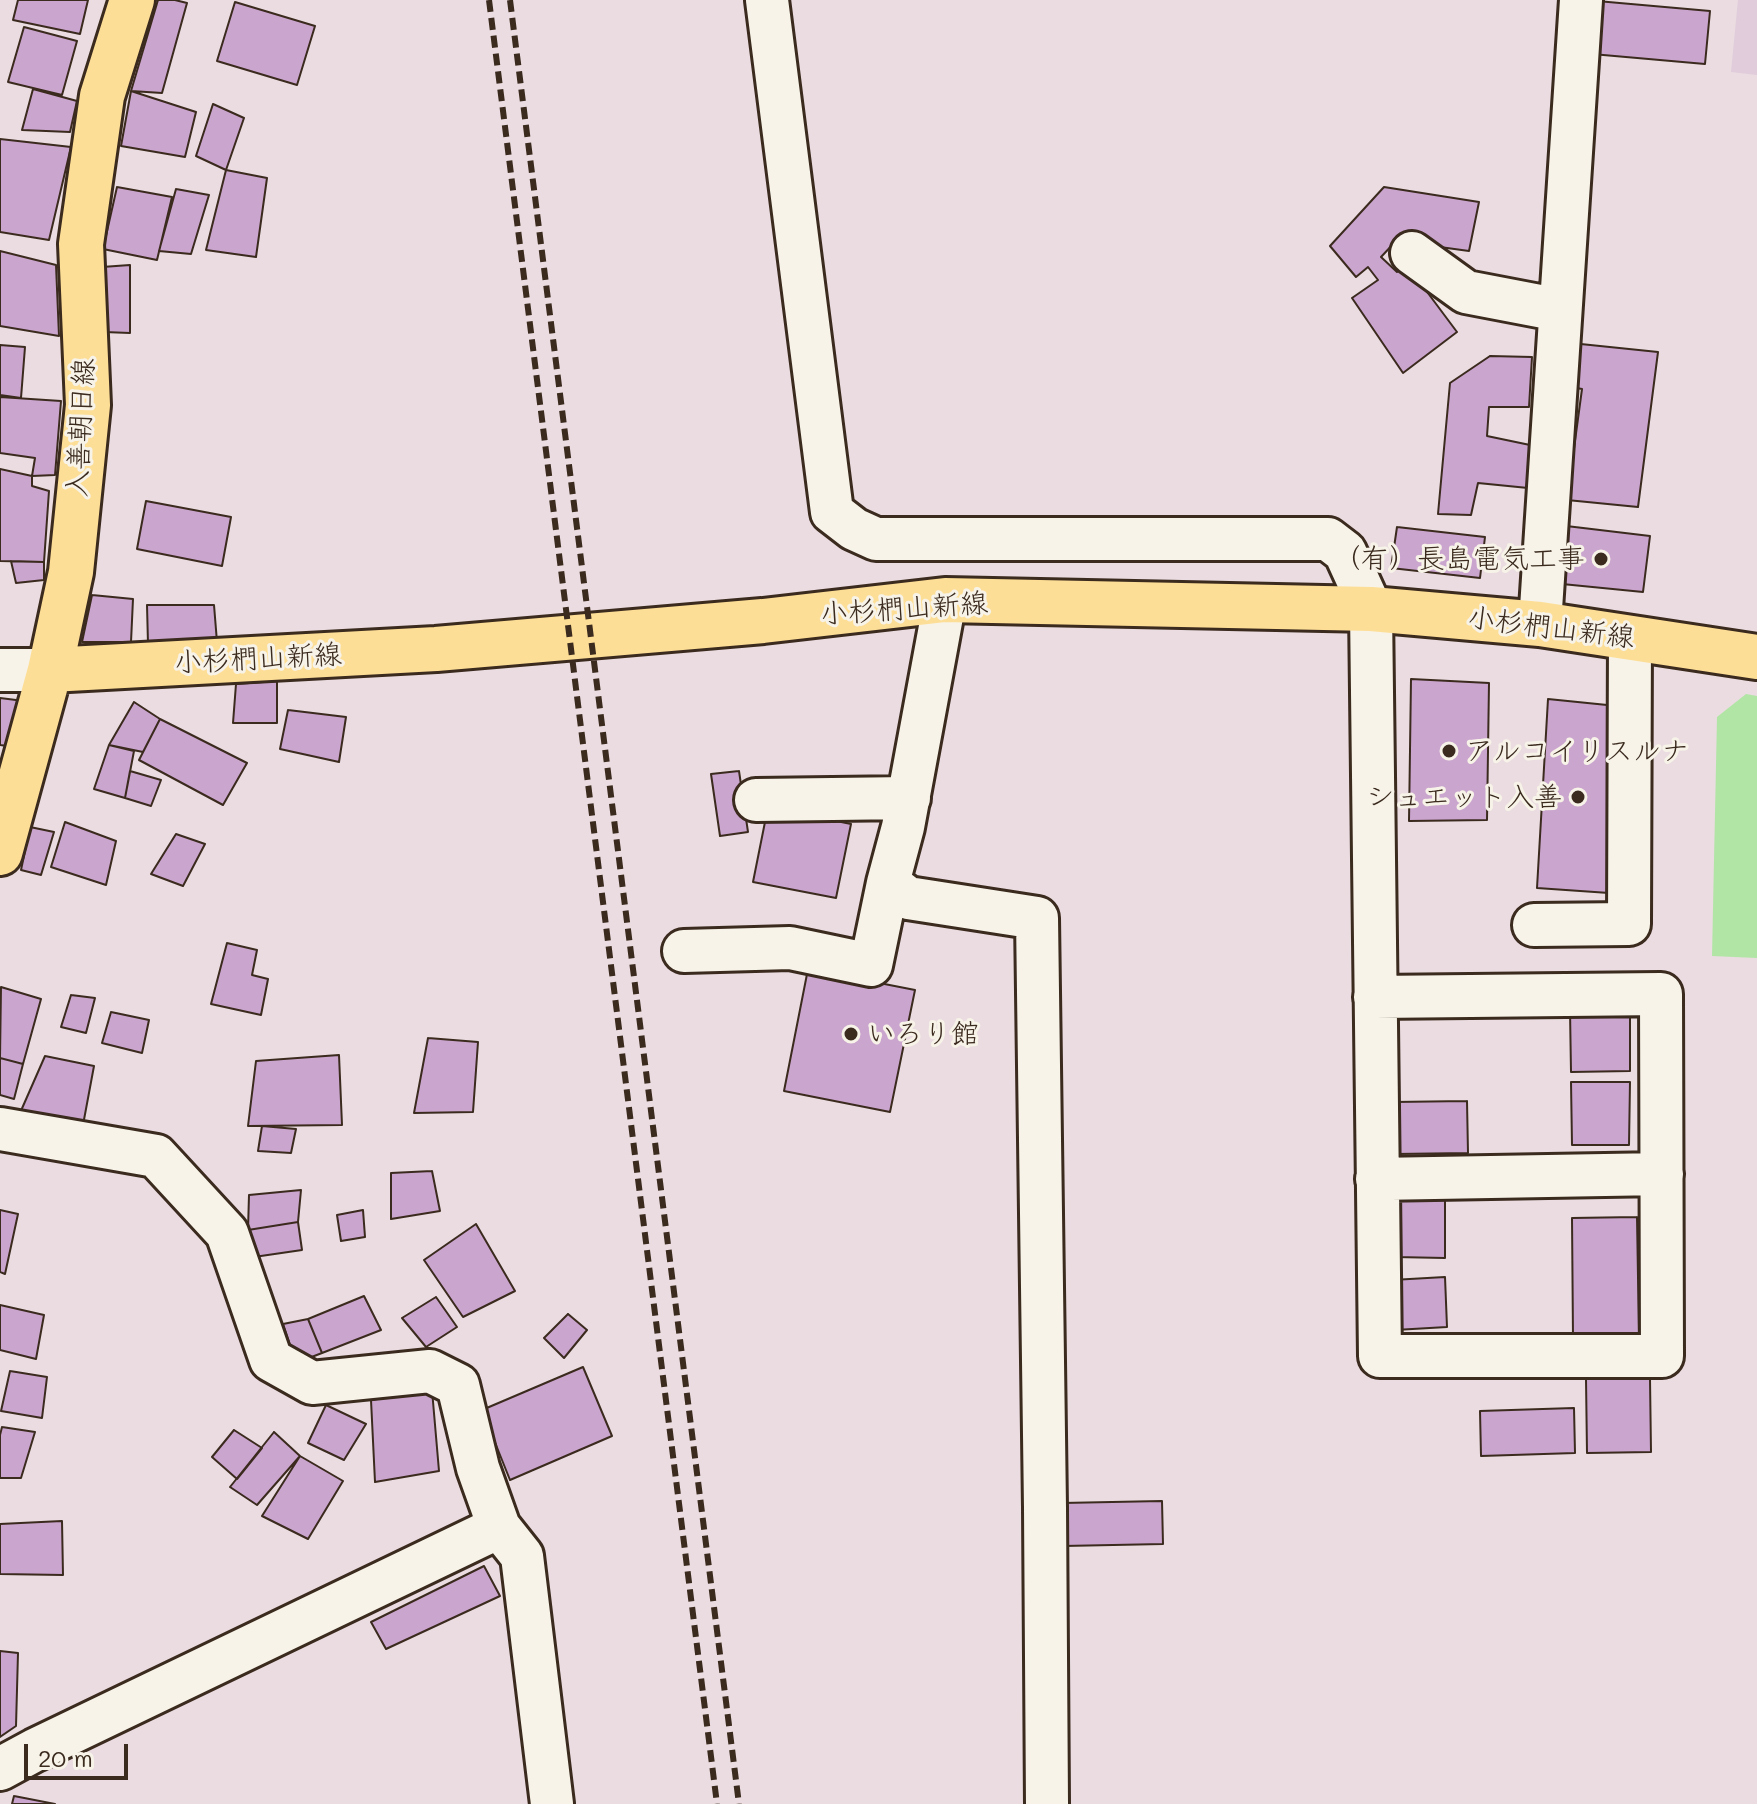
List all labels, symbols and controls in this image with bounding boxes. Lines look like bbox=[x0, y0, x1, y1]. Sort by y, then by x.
street label: 入善朝日線 bbox=[61, 357, 101, 499]
place label: （有）長島電気工事 bbox=[1333, 542, 1585, 576]
marker: （有）長島電気工事 bbox=[1592, 550, 1610, 568]
street label: 小杉椚山新線 bbox=[819, 586, 989, 632]
street label: 小杉椚山新線 bbox=[1466, 601, 1636, 655]
street label: 小杉椚山新線 bbox=[173, 638, 343, 680]
place label: アルコイリスルナ bbox=[1465, 734, 1689, 768]
marker: アルコイリスルナ bbox=[1440, 742, 1458, 760]
place label: シュエット入善 bbox=[1366, 780, 1562, 814]
marker: シュエット入善 bbox=[1569, 788, 1587, 806]
place label: いろり館 bbox=[867, 1017, 979, 1051]
marker: いろり館 bbox=[842, 1025, 860, 1043]
scale bar bbox=[28, 1728, 132, 1778]
text: 20 m bbox=[38, 1742, 93, 1773]

